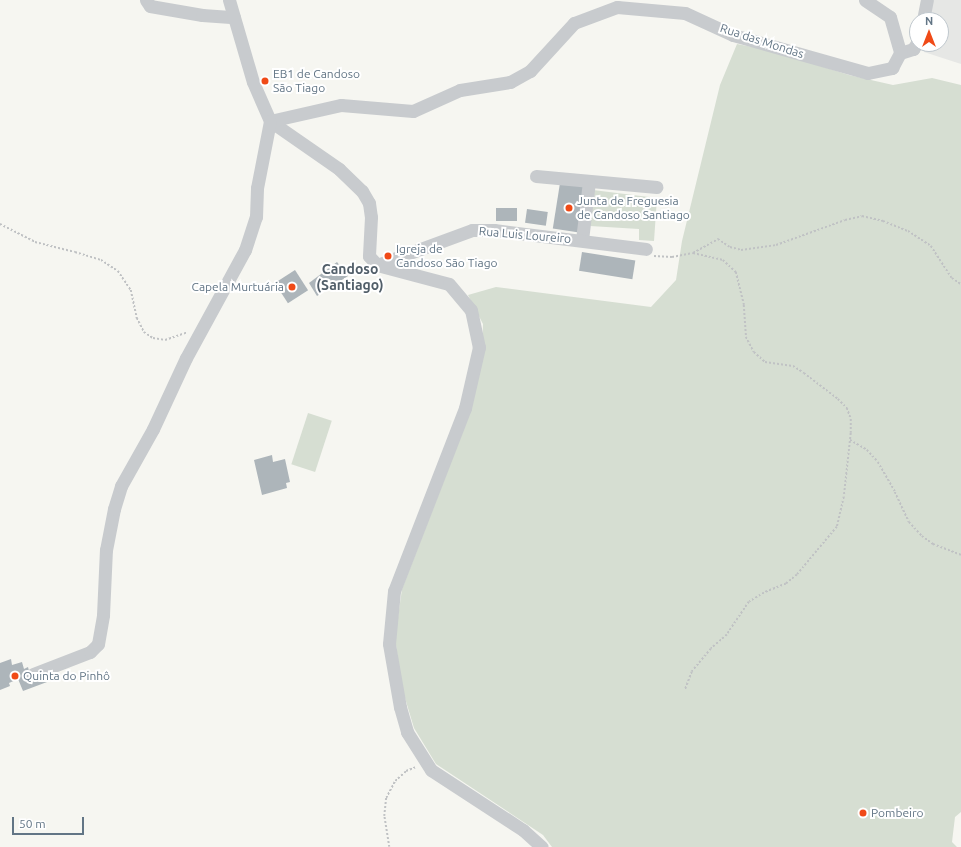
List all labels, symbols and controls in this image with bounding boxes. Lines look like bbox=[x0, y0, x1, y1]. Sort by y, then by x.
north arrow bbox=[909, 12, 949, 52]
text: N bbox=[925, 15, 933, 27]
street label: Rua das Mondas bbox=[718, 21, 806, 61]
place label: EB1 de Candoso São Tiago bbox=[273, 67, 360, 95]
marker: EB1 de Candoso São Tiago bbox=[260, 76, 270, 86]
place label: Junta de Freguesia de Candoso Santiago bbox=[577, 194, 690, 222]
marker: Junta de Freguesia de Candoso Santiago bbox=[564, 203, 574, 213]
street label: Rua Luis Loureiro bbox=[478, 224, 572, 246]
place label: Igreja de Candoso São Tiago bbox=[396, 242, 498, 270]
marker: Igreja de Candoso São Tiago bbox=[383, 251, 393, 261]
district label: Candoso (Santiago) bbox=[316, 261, 384, 294]
place label: Capela Murtuária bbox=[192, 280, 284, 294]
marker: Capela Murtuária bbox=[287, 282, 297, 292]
place label: Quinta do Pinhô bbox=[23, 669, 110, 683]
marker: Quinta do Pinhô bbox=[10, 671, 20, 681]
place label: Pombeiro bbox=[871, 806, 924, 820]
marker: Pombeiro bbox=[858, 808, 868, 818]
scale bar bbox=[14, 809, 86, 835]
text: 50 m bbox=[19, 817, 46, 830]

